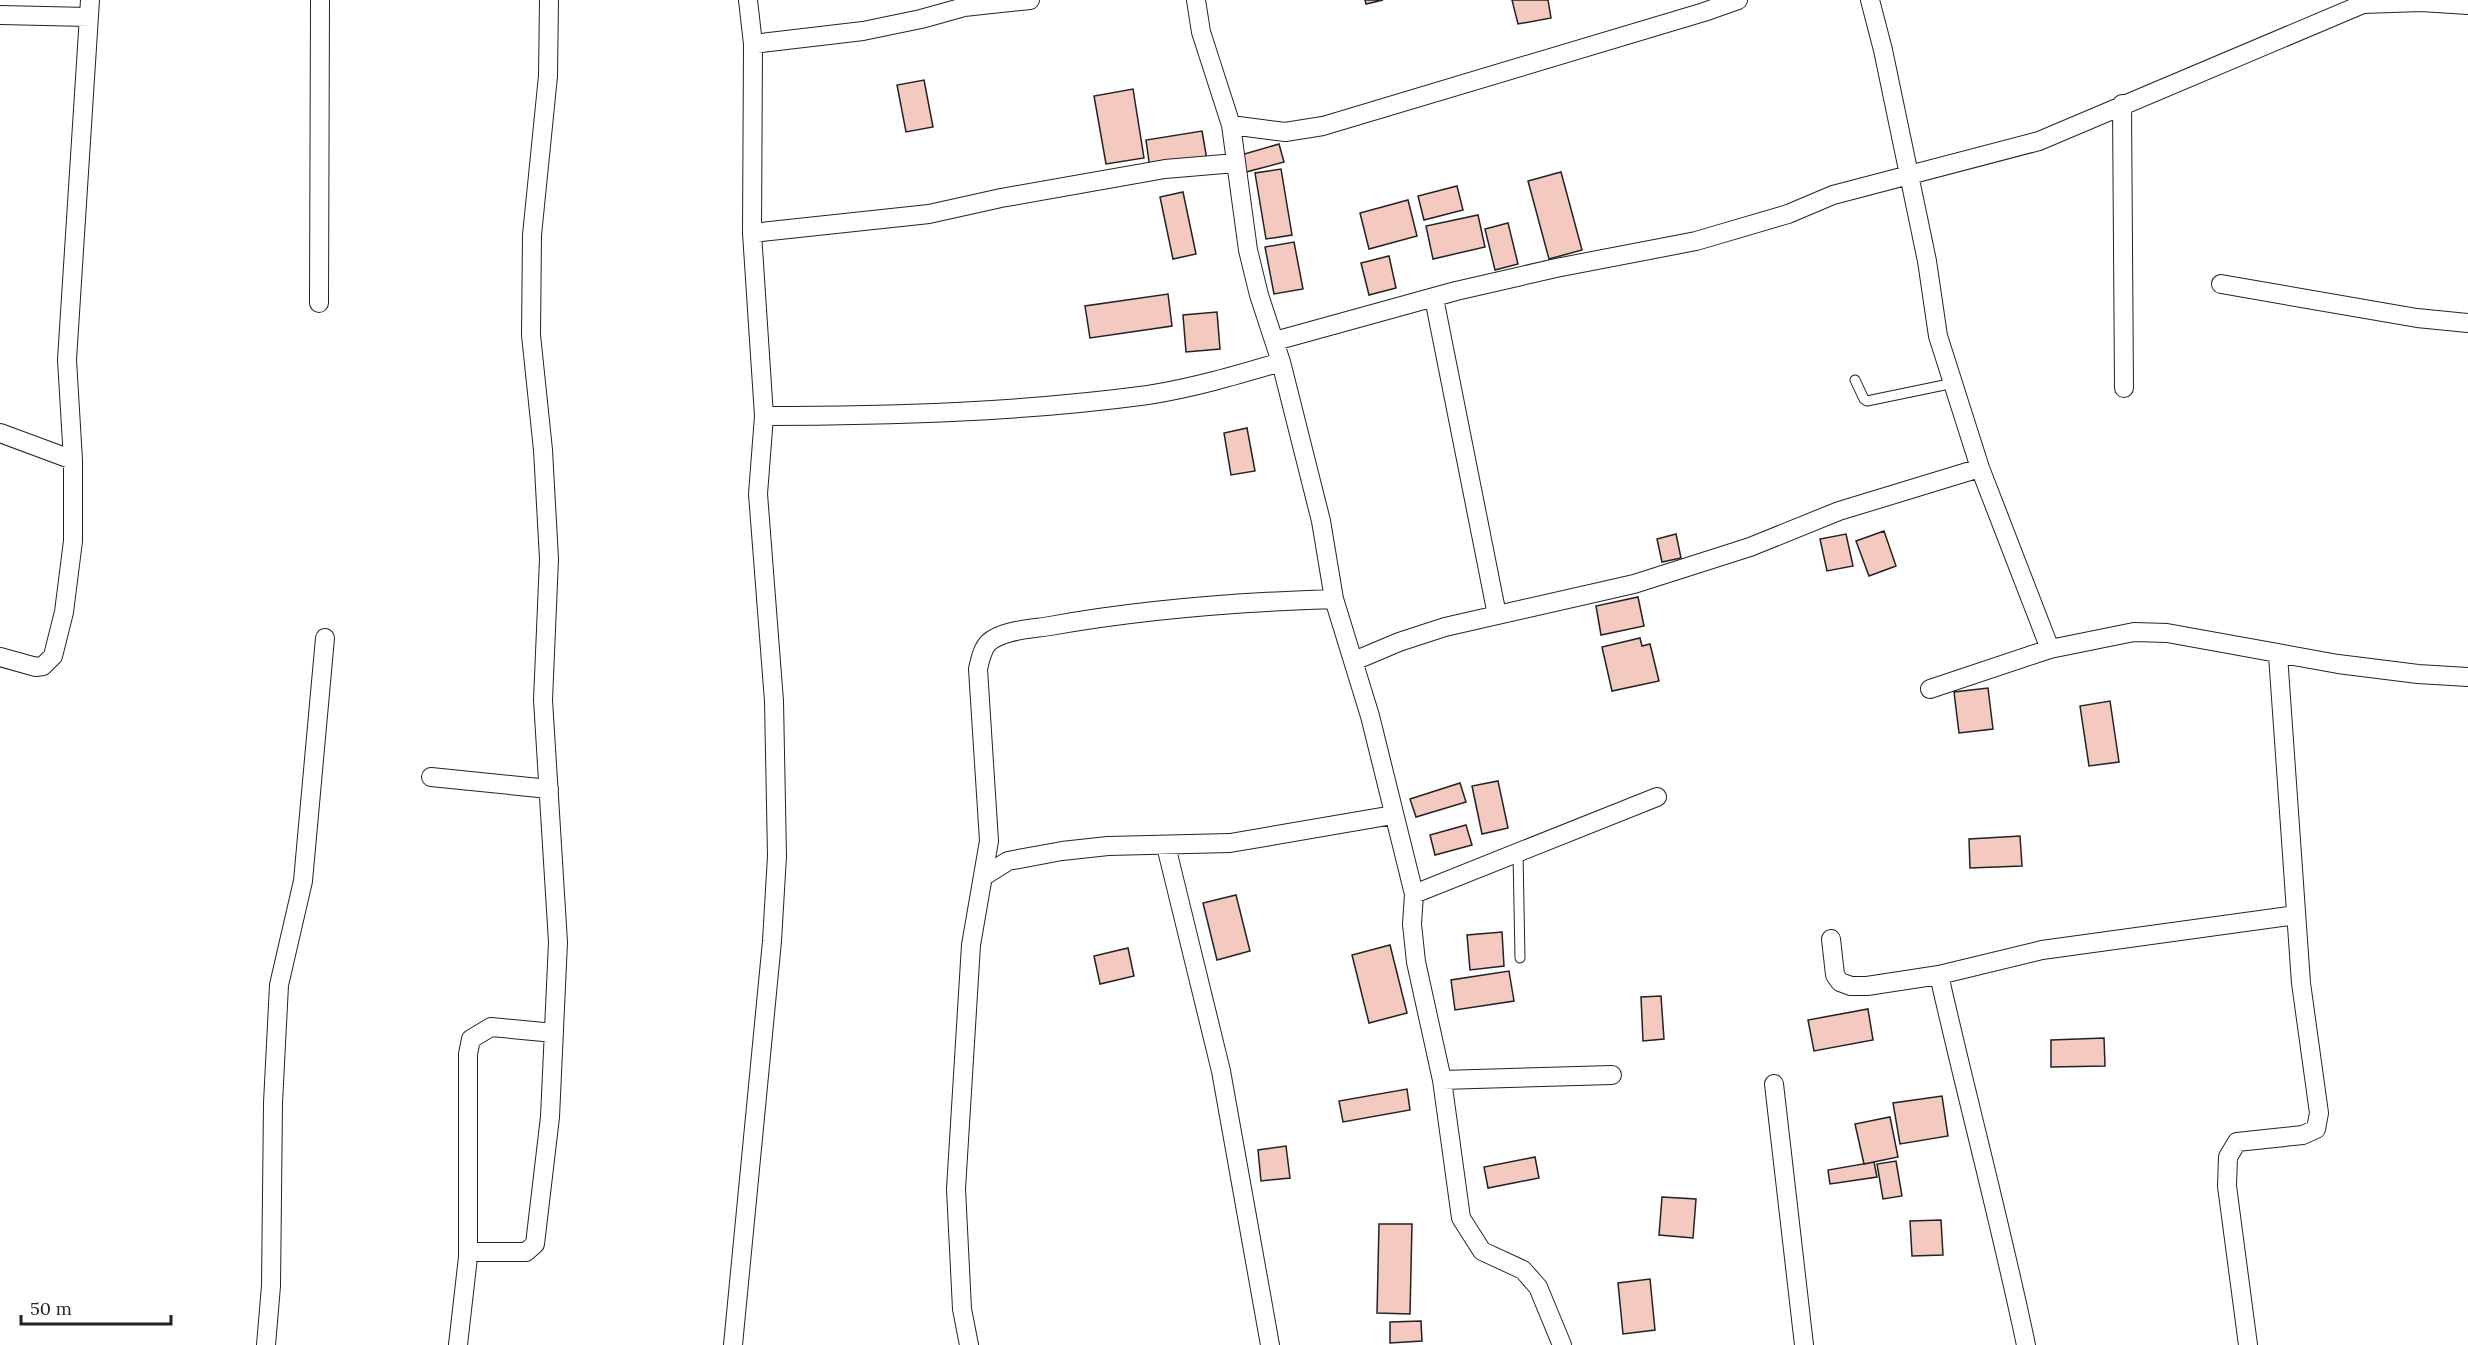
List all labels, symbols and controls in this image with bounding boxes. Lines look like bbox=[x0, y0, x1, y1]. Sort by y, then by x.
scale bar bbox=[21, 1288, 171, 1326]
text: 50 m bbox=[30, 1297, 72, 1320]

